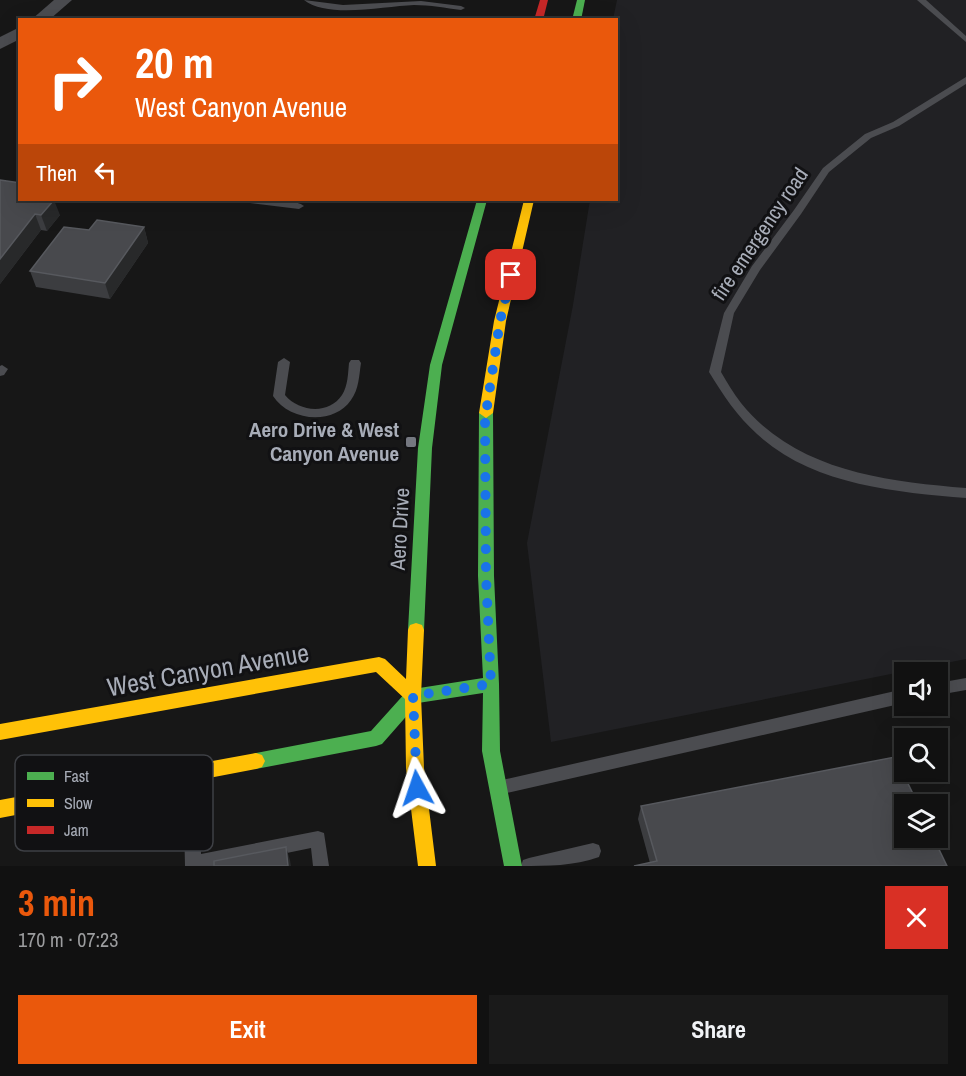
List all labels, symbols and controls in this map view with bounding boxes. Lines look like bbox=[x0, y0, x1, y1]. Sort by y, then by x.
text: 20 m bbox=[135, 35, 214, 91]
icon: right bbox=[36, 42, 114, 120]
text: West Canyon Avenue bbox=[135, 89, 347, 125]
icon: left bbox=[89, 156, 122, 189]
text: Then bbox=[36, 158, 77, 188]
street label: fire emergency road bbox=[704, 162, 815, 306]
pin bbox=[485, 249, 536, 300]
icon: arrive bbox=[494, 258, 527, 291]
place label: Aero Drive & West Canyon Avenue bbox=[249, 415, 399, 468]
marker: Aero Drive & West Canyon Avenue bbox=[404, 435, 418, 449]
street label: Aero Drive bbox=[383, 487, 416, 572]
street label: West Canyon Avenue bbox=[104, 635, 312, 704]
map controls bbox=[894, 662, 948, 848]
button: sound bbox=[894, 662, 948, 716]
button: search bbox=[894, 728, 948, 782]
legend bbox=[15, 755, 213, 851]
position arrow bbox=[385, 756, 449, 820]
text: Fast bbox=[64, 765, 89, 787]
text: Slow bbox=[64, 792, 93, 814]
button: layers bbox=[894, 794, 948, 848]
text: Jam bbox=[64, 819, 89, 841]
text: 3 min bbox=[18, 879, 95, 927]
button: close bbox=[885, 886, 948, 949]
text: 170 m · 07:23 bbox=[18, 926, 118, 953]
button: Exit bbox=[18, 995, 477, 1064]
button: Share bbox=[489, 995, 948, 1064]

